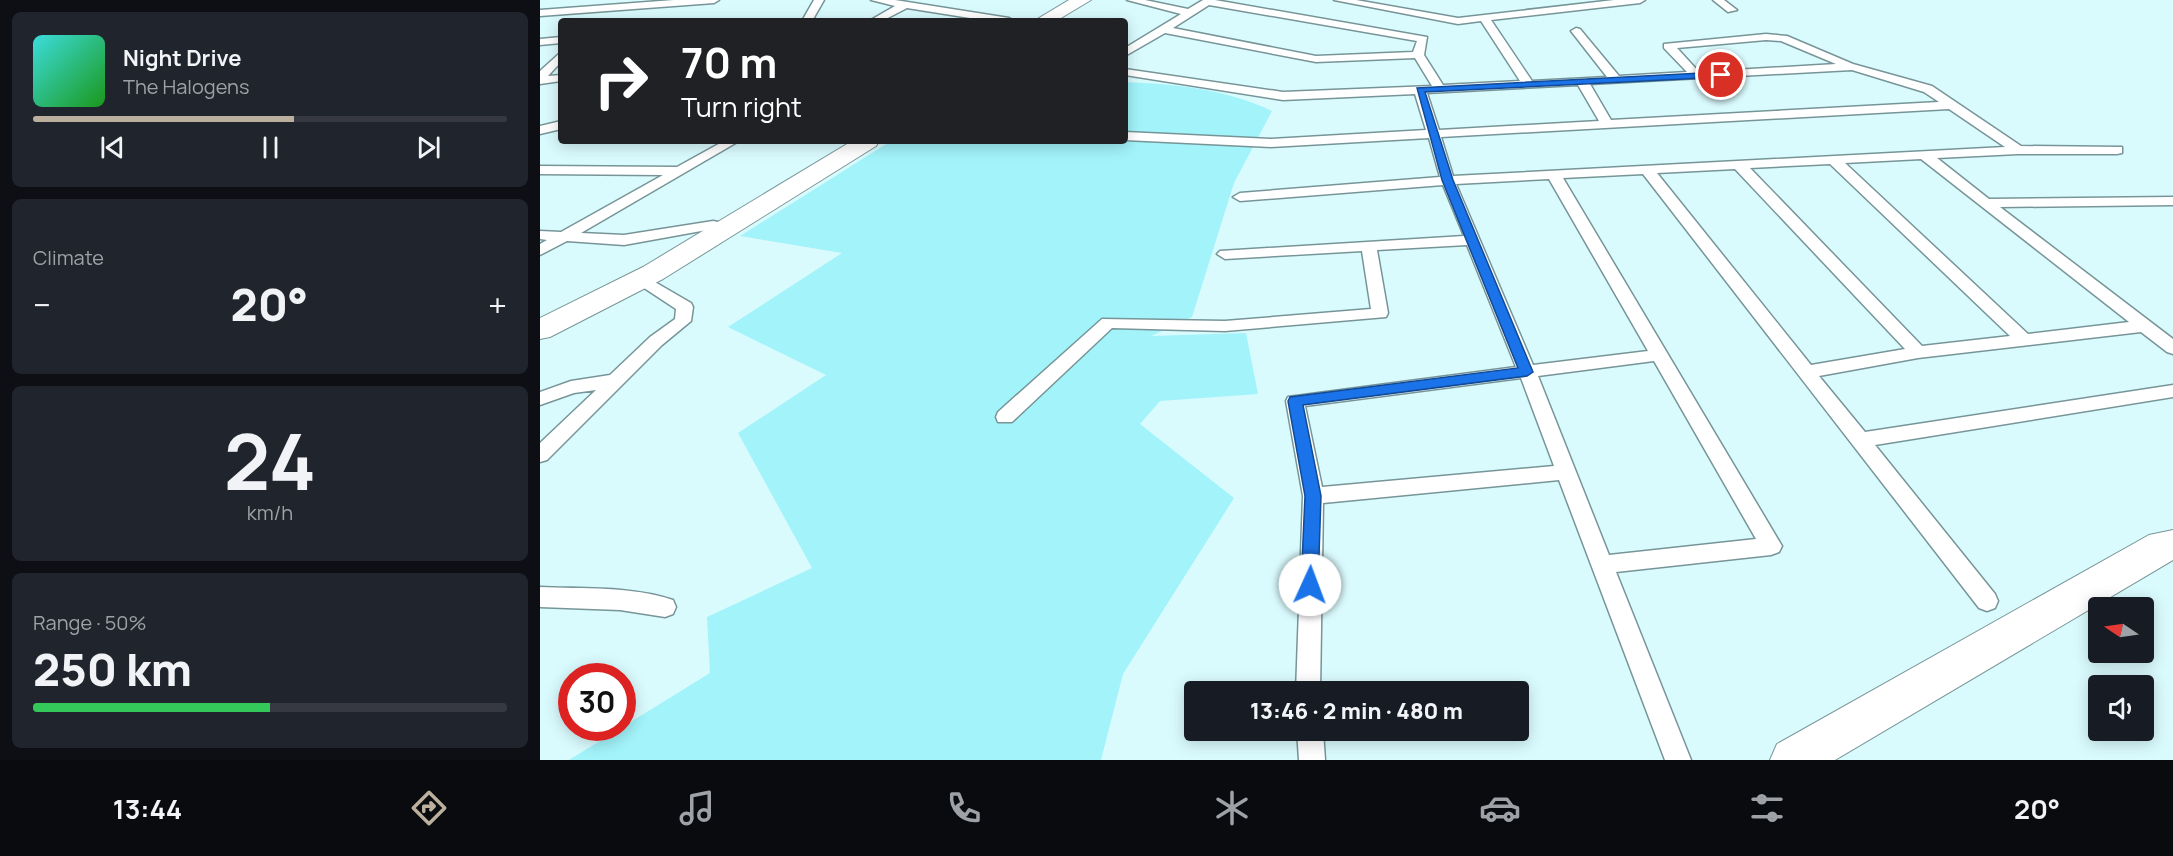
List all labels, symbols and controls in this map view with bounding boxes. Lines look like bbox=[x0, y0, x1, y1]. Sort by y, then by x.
text: 70 m bbox=[681, 33, 777, 91]
icon: right bbox=[582, 42, 660, 120]
text: Night Drive bbox=[123, 43, 242, 73]
pin bbox=[1695, 49, 1746, 100]
icon: arrive bbox=[1704, 58, 1737, 91]
text: The Halogens bbox=[123, 73, 249, 100]
text: Turn right bbox=[681, 88, 802, 125]
icon: previous bbox=[96, 131, 129, 164]
icon: pause bbox=[254, 131, 287, 164]
icon: next bbox=[412, 131, 445, 164]
text: Climate bbox=[33, 244, 104, 271]
text: 20° bbox=[231, 273, 308, 335]
text: − bbox=[33, 282, 51, 327]
text: + bbox=[488, 282, 507, 327]
text: 24 bbox=[224, 407, 316, 513]
text: km/h bbox=[247, 499, 293, 526]
position arrow bbox=[1278, 553, 1342, 617]
north arrow bbox=[2088, 597, 2154, 663]
map controls bbox=[2088, 597, 2154, 741]
text: Range · 50% bbox=[33, 609, 146, 636]
text: 250 km bbox=[33, 638, 192, 700]
speed limit sign: 30 bbox=[558, 663, 636, 741]
button: sound bbox=[2088, 675, 2154, 741]
text: 13:46 · 2 min · 480 m bbox=[1250, 696, 1463, 726]
icon: directions bbox=[408, 787, 450, 829]
icon: music bbox=[676, 787, 718, 829]
icon: phone bbox=[943, 787, 985, 829]
icon: climate bbox=[1211, 787, 1253, 829]
icon: car bbox=[1479, 787, 1521, 829]
icon: filters bbox=[1746, 787, 1788, 829]
text: 13:44 bbox=[113, 790, 182, 827]
text: 20° bbox=[2014, 790, 2060, 827]

